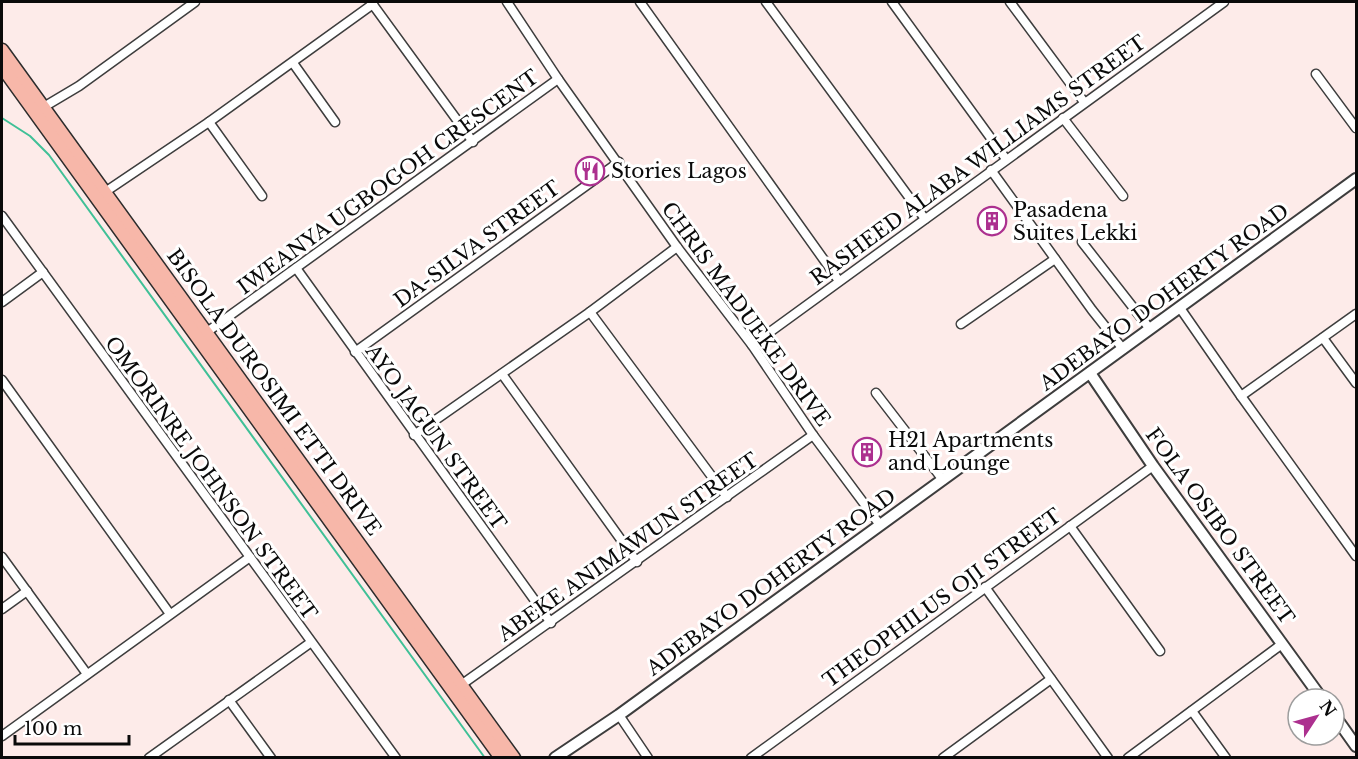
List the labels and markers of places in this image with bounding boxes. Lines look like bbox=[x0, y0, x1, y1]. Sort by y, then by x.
restaurant icon: Stories Lagos bbox=[574, 155, 606, 187]
place label: Stories Lagos bbox=[611, 159, 747, 183]
place label: Pasadena Suites Lekki bbox=[1013, 198, 1138, 245]
building icon: Pasadena Suites Lekki bbox=[976, 205, 1008, 237]
place label: H21 Apartments and Lounge bbox=[888, 428, 1053, 475]
building icon: H21 Apartments and Lounge bbox=[851, 436, 883, 468]

